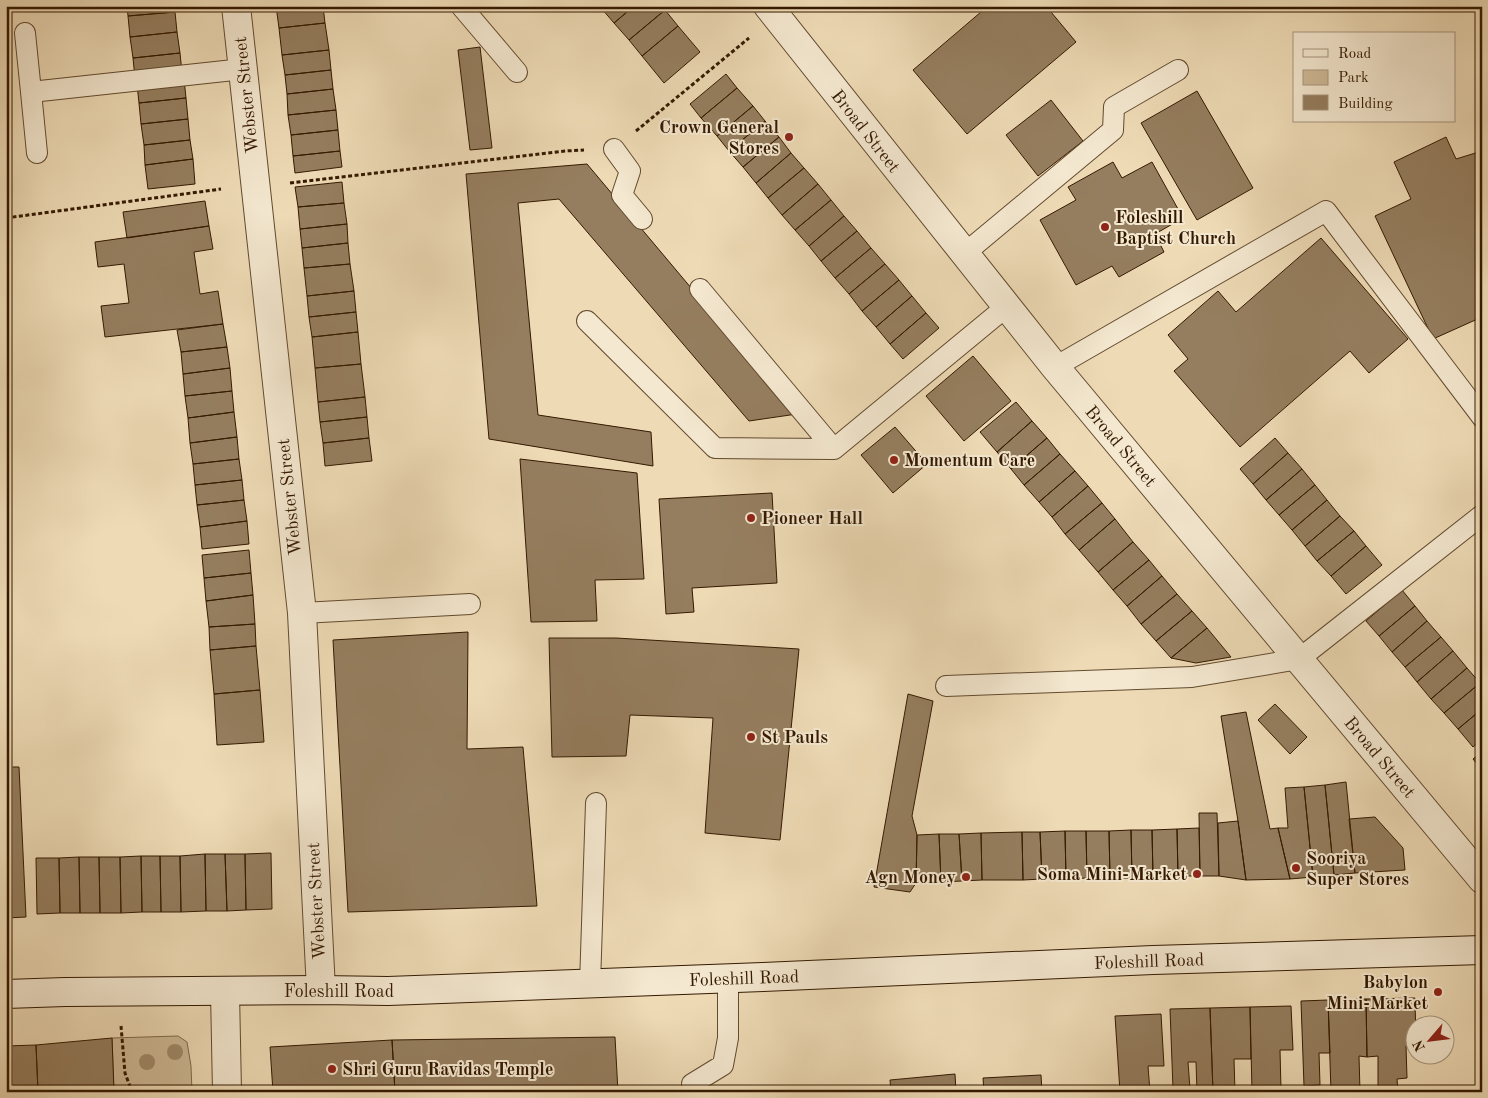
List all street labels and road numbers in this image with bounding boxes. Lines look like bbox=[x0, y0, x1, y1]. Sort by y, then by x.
street label: Webster Street bbox=[232, 36, 262, 154]
street label: Broad Street bbox=[827, 87, 903, 176]
street label: Broad Street bbox=[1081, 403, 1159, 491]
street label: Webster Street bbox=[275, 438, 305, 556]
street label: Broad Street bbox=[1340, 714, 1418, 802]
street label: Webster Street bbox=[305, 842, 329, 960]
street label: Foleshill Road bbox=[1094, 951, 1204, 973]
street label: Foleshill Road bbox=[689, 968, 799, 990]
street label: Foleshill Road bbox=[284, 983, 394, 1001]

